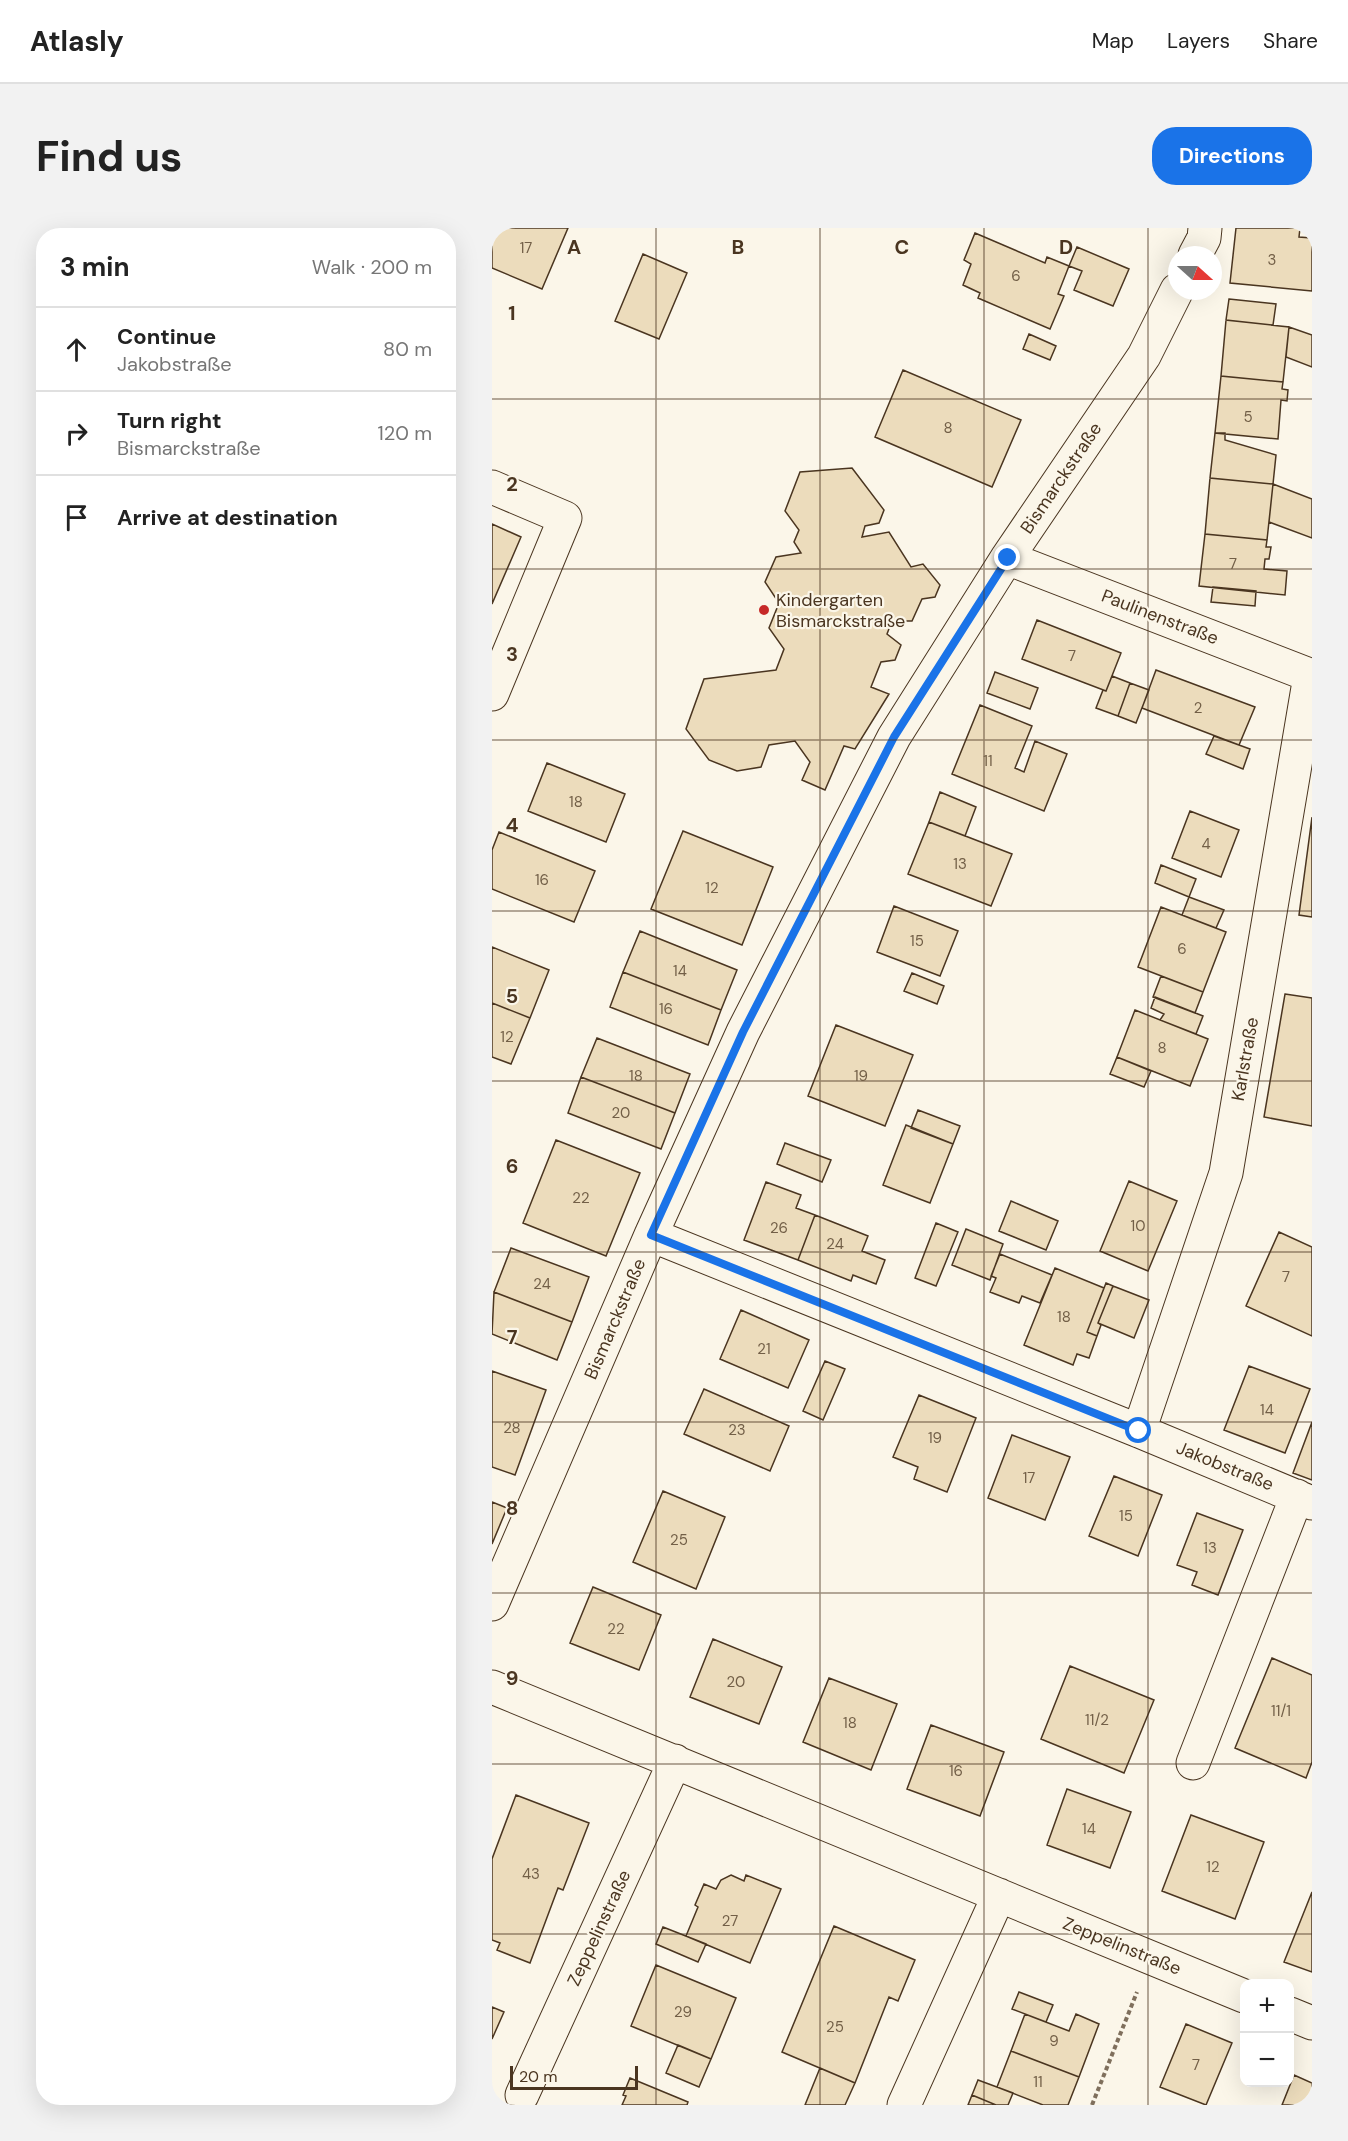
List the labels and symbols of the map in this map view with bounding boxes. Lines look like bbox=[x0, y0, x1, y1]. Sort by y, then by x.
text: A bbox=[567, 234, 581, 260]
text: B bbox=[732, 234, 744, 260]
text: C bbox=[895, 234, 909, 260]
text: D bbox=[1059, 234, 1073, 260]
house number: 17 bbox=[520, 238, 532, 258]
north arrow bbox=[1168, 246, 1222, 300]
house number: 3 bbox=[1268, 250, 1276, 270]
house number: 6 bbox=[1011, 266, 1021, 286]
text: 1 bbox=[508, 300, 516, 326]
house number: 5 bbox=[1243, 407, 1253, 427]
house number: 8 bbox=[943, 418, 953, 438]
street label: Bismarckstraße bbox=[1015, 418, 1107, 538]
text: 2 bbox=[506, 471, 518, 497]
route end bbox=[994, 544, 1020, 570]
house number: 7 bbox=[1229, 554, 1237, 574]
street label: Paulinenstraße bbox=[1098, 584, 1222, 650]
place label: Kindergarten Bismarckstraße bbox=[776, 588, 905, 633]
marker: Kindergarten Bismarckstraße bbox=[757, 603, 771, 617]
text: 3 bbox=[506, 641, 518, 667]
house number: 7 bbox=[1068, 646, 1076, 666]
house number: 2 bbox=[1194, 698, 1202, 718]
house number: 11 bbox=[983, 751, 993, 771]
house number: 18 bbox=[569, 792, 583, 812]
text: 4 bbox=[506, 812, 519, 838]
house number: 4 bbox=[1201, 834, 1211, 854]
house number: 13 bbox=[953, 854, 967, 874]
house number: 16 bbox=[535, 870, 549, 890]
house number: 12 bbox=[705, 878, 719, 898]
house number: 15 bbox=[910, 931, 924, 951]
house number: 6 bbox=[1177, 939, 1187, 959]
house number: 14 bbox=[673, 961, 687, 981]
text: 5 bbox=[506, 983, 518, 1009]
house number: 16 bbox=[659, 999, 673, 1019]
street label: Karlstraße bbox=[1226, 1015, 1264, 1103]
house number: 12 bbox=[500, 1027, 514, 1047]
house number: 8 bbox=[1157, 1038, 1167, 1058]
house number: 18 bbox=[629, 1066, 643, 1086]
house number: 19 bbox=[854, 1066, 868, 1086]
house number: 20 bbox=[612, 1103, 630, 1123]
text: 6 bbox=[506, 1153, 518, 1179]
house number: 22 bbox=[572, 1188, 590, 1208]
house number: 10 bbox=[1131, 1216, 1145, 1236]
house number: 26 bbox=[770, 1218, 788, 1238]
house number: 24 bbox=[826, 1234, 844, 1254]
street label: Bismarckstraße bbox=[579, 1255, 651, 1383]
house number: 7 bbox=[1282, 1267, 1290, 1287]
house number: 24 bbox=[533, 1274, 551, 1294]
house number: 18 bbox=[1057, 1307, 1071, 1327]
text: 7 bbox=[507, 1324, 518, 1350]
house number: 21 bbox=[757, 1339, 771, 1359]
house number: 14 bbox=[1260, 1400, 1274, 1420]
route start bbox=[1125, 1417, 1151, 1443]
house number: 28 bbox=[503, 1418, 521, 1438]
house number: 23 bbox=[728, 1420, 746, 1440]
house number: 19 bbox=[928, 1428, 942, 1448]
street label: Jakobstraße bbox=[1173, 1436, 1277, 1496]
house number: 17 bbox=[1023, 1468, 1035, 1488]
text: 8 bbox=[506, 1495, 518, 1521]
house number: 15 bbox=[1119, 1506, 1133, 1526]
house number: 25 bbox=[670, 1530, 688, 1550]
house number: 13 bbox=[1203, 1538, 1217, 1558]
house number: 22 bbox=[607, 1619, 625, 1639]
text: 9 bbox=[506, 1665, 518, 1691]
house number: 20 bbox=[727, 1672, 745, 1692]
house number: 11/1 bbox=[1271, 1701, 1291, 1721]
house number: 11/2 bbox=[1085, 1710, 1109, 1730]
house number: 18 bbox=[843, 1713, 857, 1733]
house number: 16 bbox=[949, 1761, 963, 1781]
house number: 14 bbox=[1082, 1819, 1096, 1839]
house number: 12 bbox=[1206, 1857, 1220, 1877]
house number: 43 bbox=[522, 1864, 540, 1884]
street label: Zeppelinstraße bbox=[562, 1866, 636, 1990]
house number: 27 bbox=[722, 1911, 738, 1931]
street label: Zeppelinstraße bbox=[1059, 1911, 1185, 1981]
house number: 29 bbox=[674, 2002, 692, 2022]
house number: 25 bbox=[826, 2017, 844, 2037]
house number: 9 bbox=[1049, 2031, 1059, 2051]
house number: 7 bbox=[1192, 2055, 1200, 2075]
scale bar bbox=[510, 2063, 638, 2090]
house number: 11 bbox=[1033, 2072, 1043, 2092]

